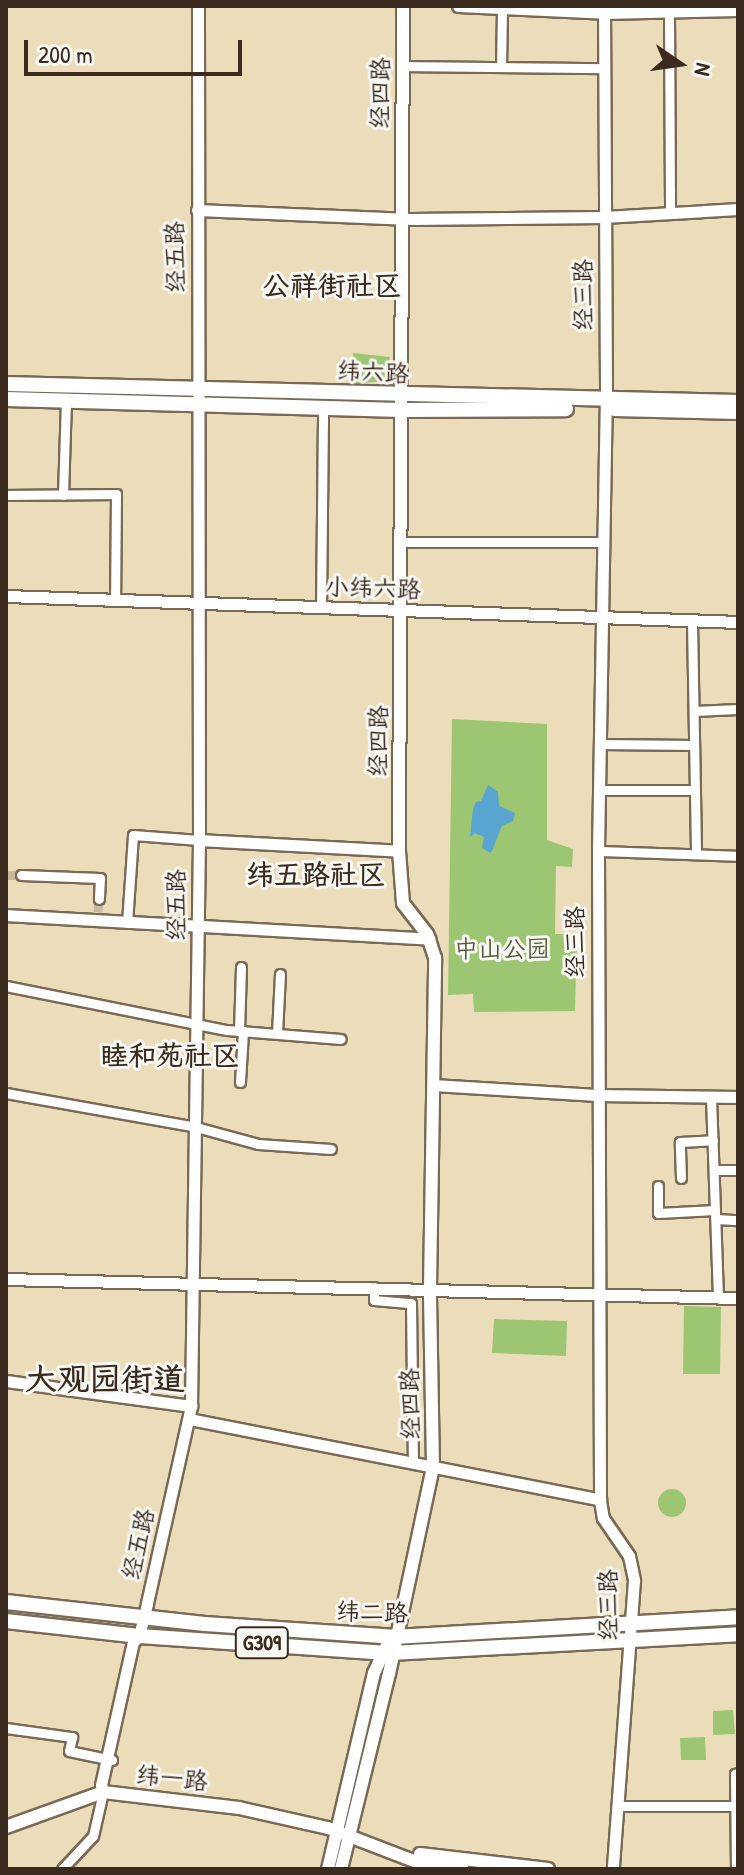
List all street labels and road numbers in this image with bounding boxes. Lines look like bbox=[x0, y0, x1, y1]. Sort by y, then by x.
street label: 经四路 bbox=[365, 57, 395, 129]
street label: 经五路 bbox=[160, 221, 190, 293]
street label: 经三路 bbox=[569, 259, 597, 331]
street label: 纬六路 bbox=[336, 356, 410, 388]
street label: 小纬六路 bbox=[325, 572, 421, 604]
street label: 经四路 bbox=[363, 705, 393, 777]
street label: 经五路 bbox=[162, 869, 190, 941]
street label: 经三路 bbox=[561, 906, 589, 978]
street label: 经四路 bbox=[395, 1368, 425, 1440]
street label: 经五路 bbox=[116, 1506, 160, 1582]
street label: 经三路 bbox=[594, 1569, 622, 1641]
street label: 纬二路 bbox=[336, 1596, 408, 1628]
road number: G309 bbox=[234, 1625, 290, 1661]
street label: 纬一路 bbox=[135, 1760, 209, 1796]

